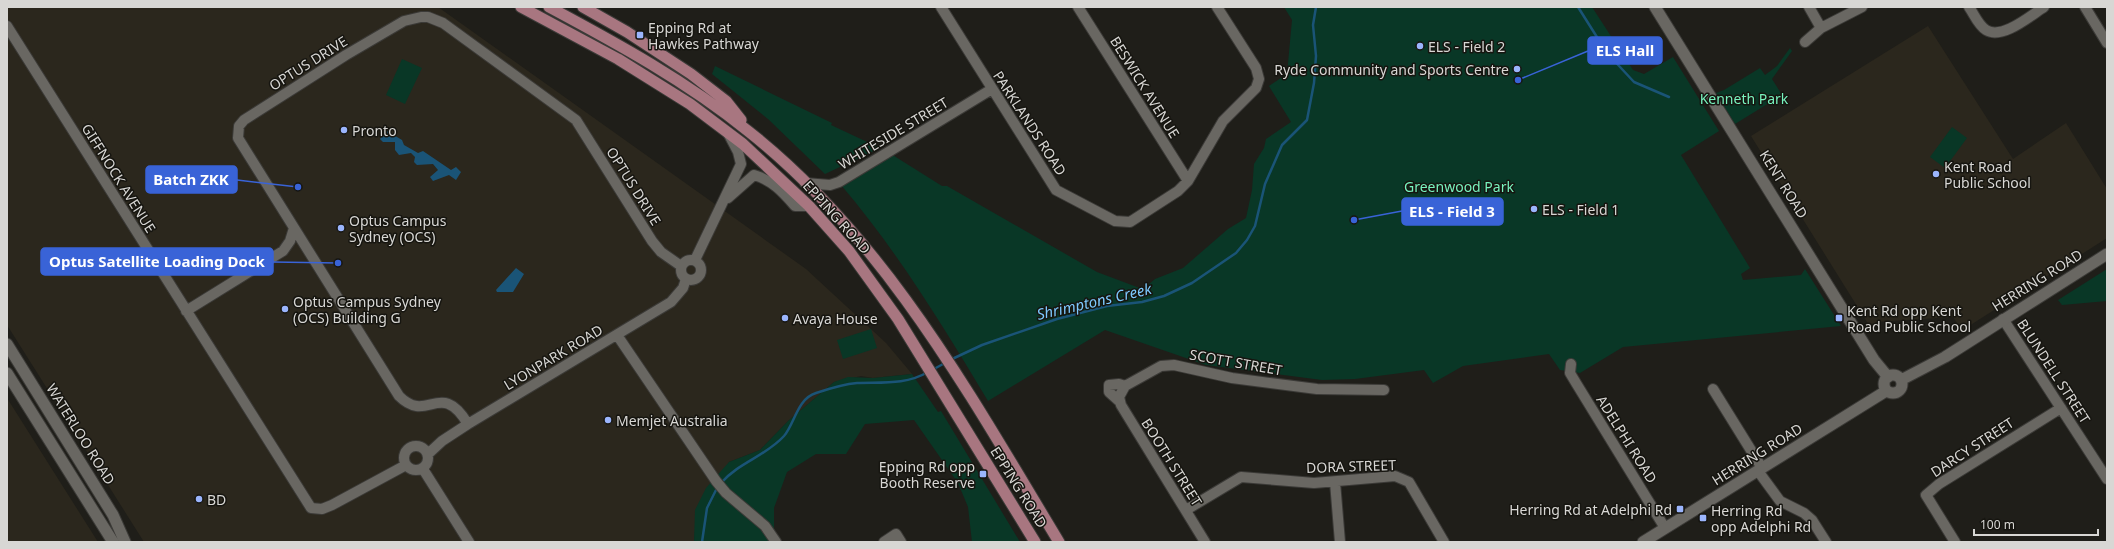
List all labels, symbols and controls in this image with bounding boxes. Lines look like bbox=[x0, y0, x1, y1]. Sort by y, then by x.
place label: Epping Rd at Hawkes Pathway bbox=[648, 18, 760, 53]
marker: Epping Rd at Hawkes Pathway bbox=[635, 30, 645, 40]
street label: OPTUS DRIVE bbox=[265, 31, 351, 95]
street label: BESWICK AVENUE bbox=[1106, 32, 1184, 142]
place label: ELS - Field 2 bbox=[1428, 37, 1505, 56]
callout: ELS Hall bbox=[1588, 37, 1662, 64]
text: ELS Hall bbox=[1596, 40, 1654, 60]
marker: ELS - Field 2 bbox=[1415, 41, 1425, 51]
place label: Ryde Community and Sports Centre bbox=[1274, 60, 1509, 79]
marker: Ryde Community and Sports Centre bbox=[1512, 64, 1522, 74]
street label: PARKLANDS ROAD bbox=[989, 67, 1071, 179]
park label: Kenneth Park bbox=[1700, 89, 1789, 108]
street label: WHITESIDE STREET bbox=[834, 92, 952, 173]
street label: GIFFNOCK AVENUE bbox=[78, 120, 160, 236]
place label: Pronto bbox=[352, 121, 397, 140]
marker: Pronto bbox=[339, 125, 349, 135]
street label: OPTUS DRIVE bbox=[602, 143, 666, 229]
street label: KENT ROAD bbox=[1756, 146, 1812, 222]
place label: Kent Road Public School bbox=[1944, 157, 2031, 192]
callout: Batch ZKK bbox=[146, 166, 237, 193]
text: Batch ZKK bbox=[153, 169, 229, 189]
marker: Kent Road Public School bbox=[1931, 169, 1941, 179]
street label: EPPING ROAD bbox=[799, 176, 875, 258]
park label: Greenwood Park bbox=[1404, 177, 1514, 196]
callout: ELS - Field 3 bbox=[1402, 198, 1503, 225]
place label: ELS - Field 1 bbox=[1542, 200, 1619, 219]
text: ELS - Field 3 bbox=[1409, 201, 1495, 221]
marker: ELS - Field 1 bbox=[1529, 204, 1539, 214]
place label: Optus Campus Sydney (OCS) bbox=[349, 211, 447, 246]
marker: Optus Campus Sydney (OCS) bbox=[336, 223, 346, 233]
street label: HERRING ROAD bbox=[1988, 245, 2086, 315]
callout: Optus Satellite Loading Dock bbox=[41, 248, 273, 275]
text: Optus Satellite Loading Dock bbox=[49, 251, 266, 271]
water label: Shrimptons Creek bbox=[1035, 278, 1154, 324]
place label: Optus Campus Sydney (OCS) Building G bbox=[293, 292, 442, 327]
place label: Kent Rd opp Kent Road Public School bbox=[1847, 301, 1971, 336]
marker: Optus Campus Sydney (OCS) Building G bbox=[280, 304, 290, 314]
place label: Avaya House bbox=[793, 309, 878, 328]
marker: Avaya House bbox=[780, 313, 790, 323]
marker: Kent Rd opp Kent Road Public School bbox=[1834, 313, 1844, 323]
street label: BLUNDELL STREET bbox=[2013, 315, 2095, 427]
street label: LYONPARK ROAD bbox=[500, 320, 606, 394]
street label: SCOTT STREET bbox=[1188, 345, 1284, 380]
street label: WATERLOO ROAD bbox=[42, 380, 120, 488]
street label: ADELPHI ROAD bbox=[1592, 392, 1662, 486]
place label: Memjet Australia bbox=[616, 411, 728, 430]
street label: DARCY STREET bbox=[1927, 413, 2017, 481]
marker: Memjet Australia bbox=[603, 415, 613, 425]
street label: BOOTH STREET bbox=[1137, 415, 1207, 510]
street label: HERRING ROAD bbox=[1708, 419, 1806, 489]
street label: EPPING ROAD bbox=[986, 443, 1052, 531]
street label: DORA STREET bbox=[1306, 455, 1397, 477]
place label: Epping Rd opp Booth Reserve bbox=[879, 457, 975, 492]
marker: Epping Rd opp Booth Reserve bbox=[978, 469, 988, 479]
place label: BD bbox=[207, 490, 226, 509]
marker: BD bbox=[194, 494, 204, 504]
place label: Herring Rd at Adelphi Rd bbox=[1509, 500, 1672, 519]
place label: Herring Rd opp Adelphi Rd bbox=[1711, 501, 1811, 536]
marker: Herring Rd at Adelphi Rd bbox=[1675, 504, 1685, 514]
scale bar bbox=[1974, 511, 2098, 537]
marker: Herring Rd opp Adelphi Rd bbox=[1698, 513, 1708, 523]
text: 100 m bbox=[1980, 516, 2015, 533]

